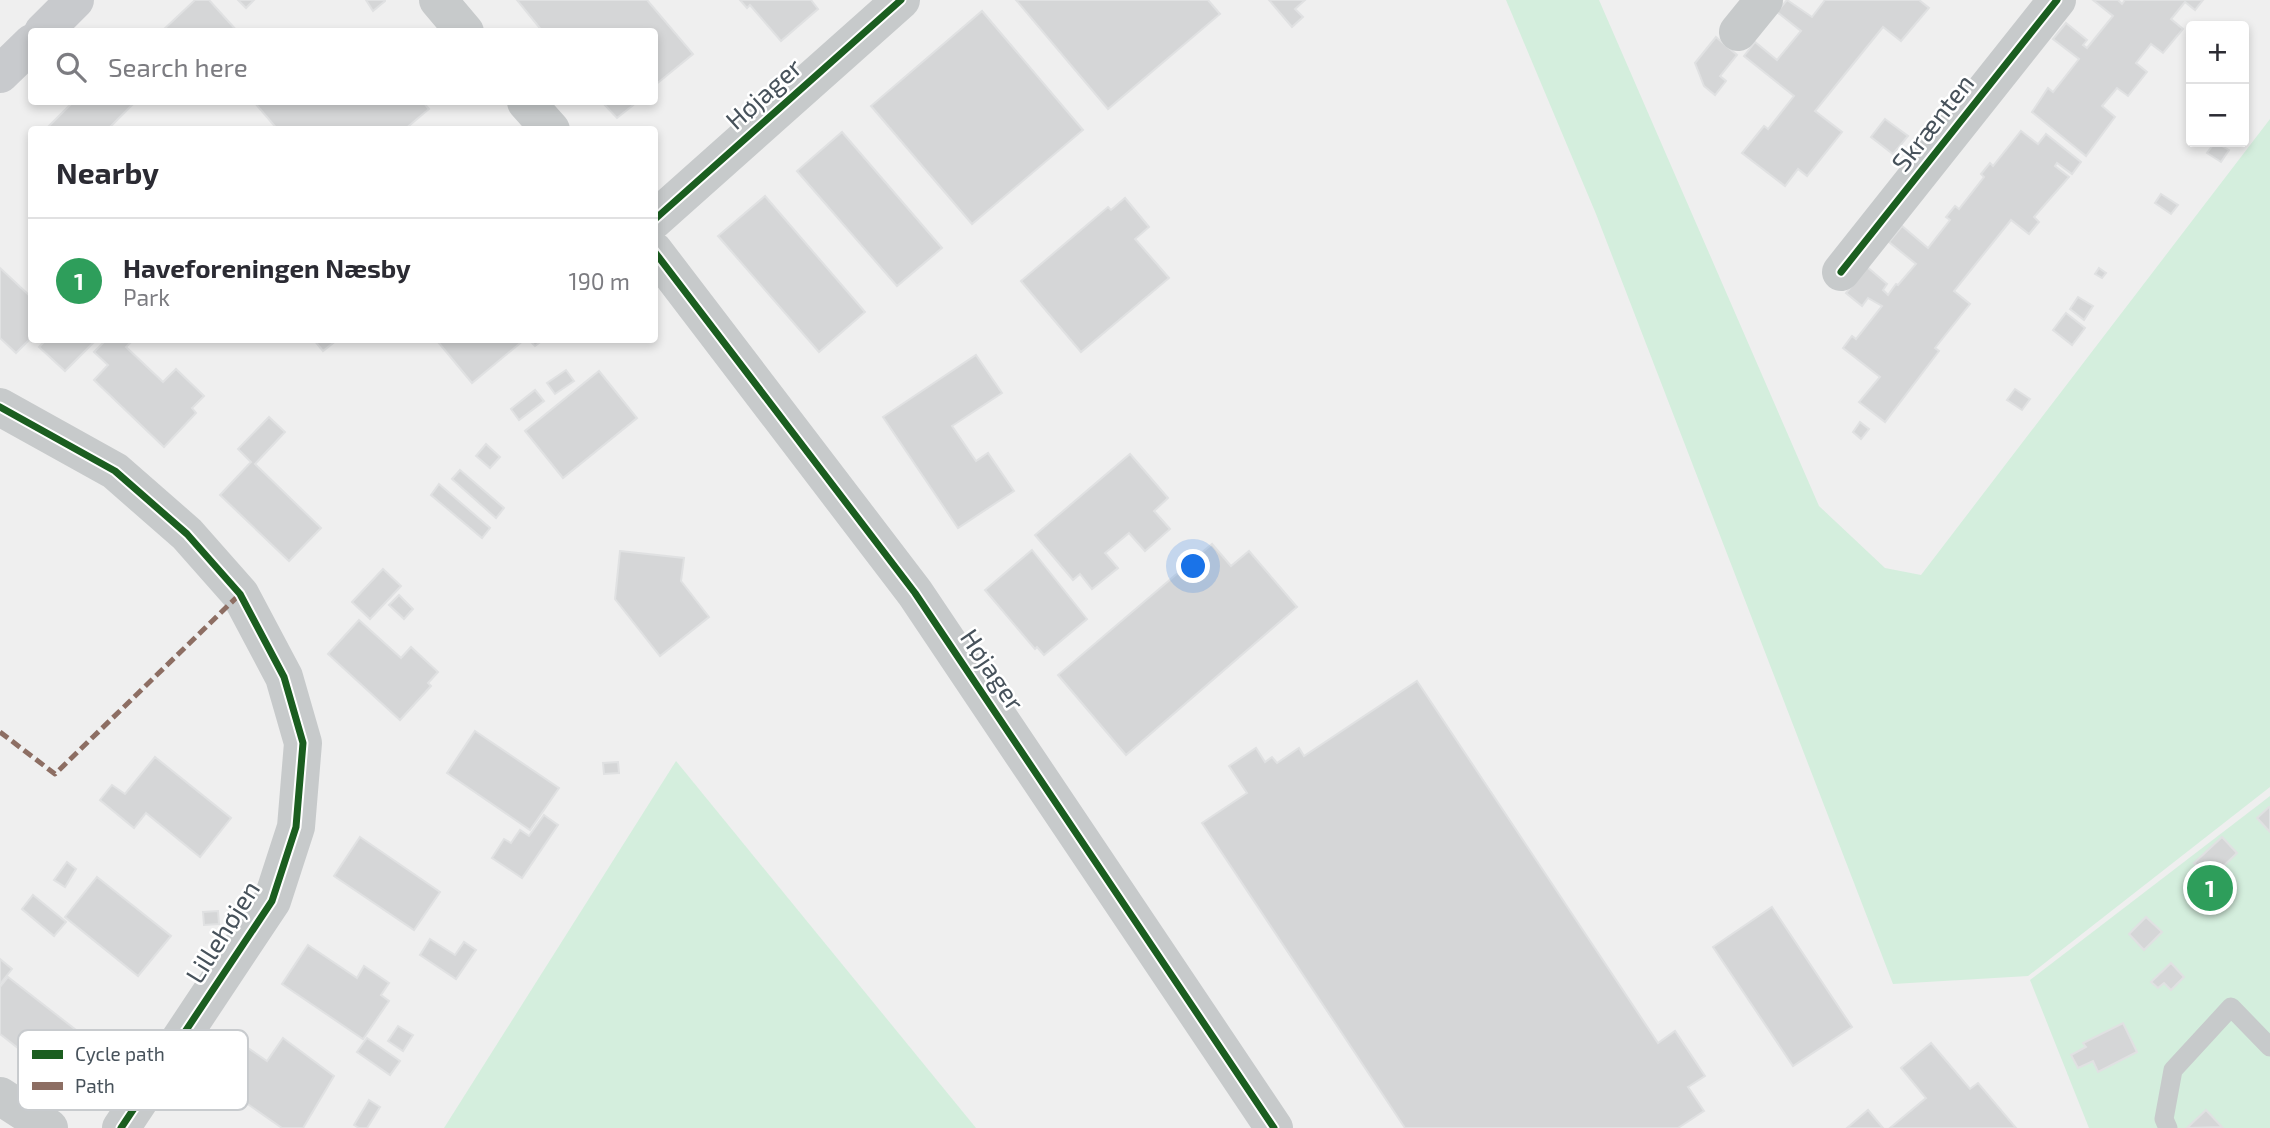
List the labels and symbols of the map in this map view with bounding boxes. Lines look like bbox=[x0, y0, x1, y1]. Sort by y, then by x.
street label: Højager bbox=[719, 51, 807, 135]
street label: Skrænten bbox=[1884, 67, 1979, 177]
your location bbox=[1176, 549, 1210, 583]
street label: Højager bbox=[955, 622, 1032, 716]
pin: 1 bbox=[2187, 862, 2233, 914]
street label: Lillehøjen bbox=[178, 874, 265, 988]
legend bbox=[18, 1030, 248, 1110]
text: Cycle path bbox=[75, 1042, 165, 1065]
text: Path bbox=[75, 1074, 115, 1097]

